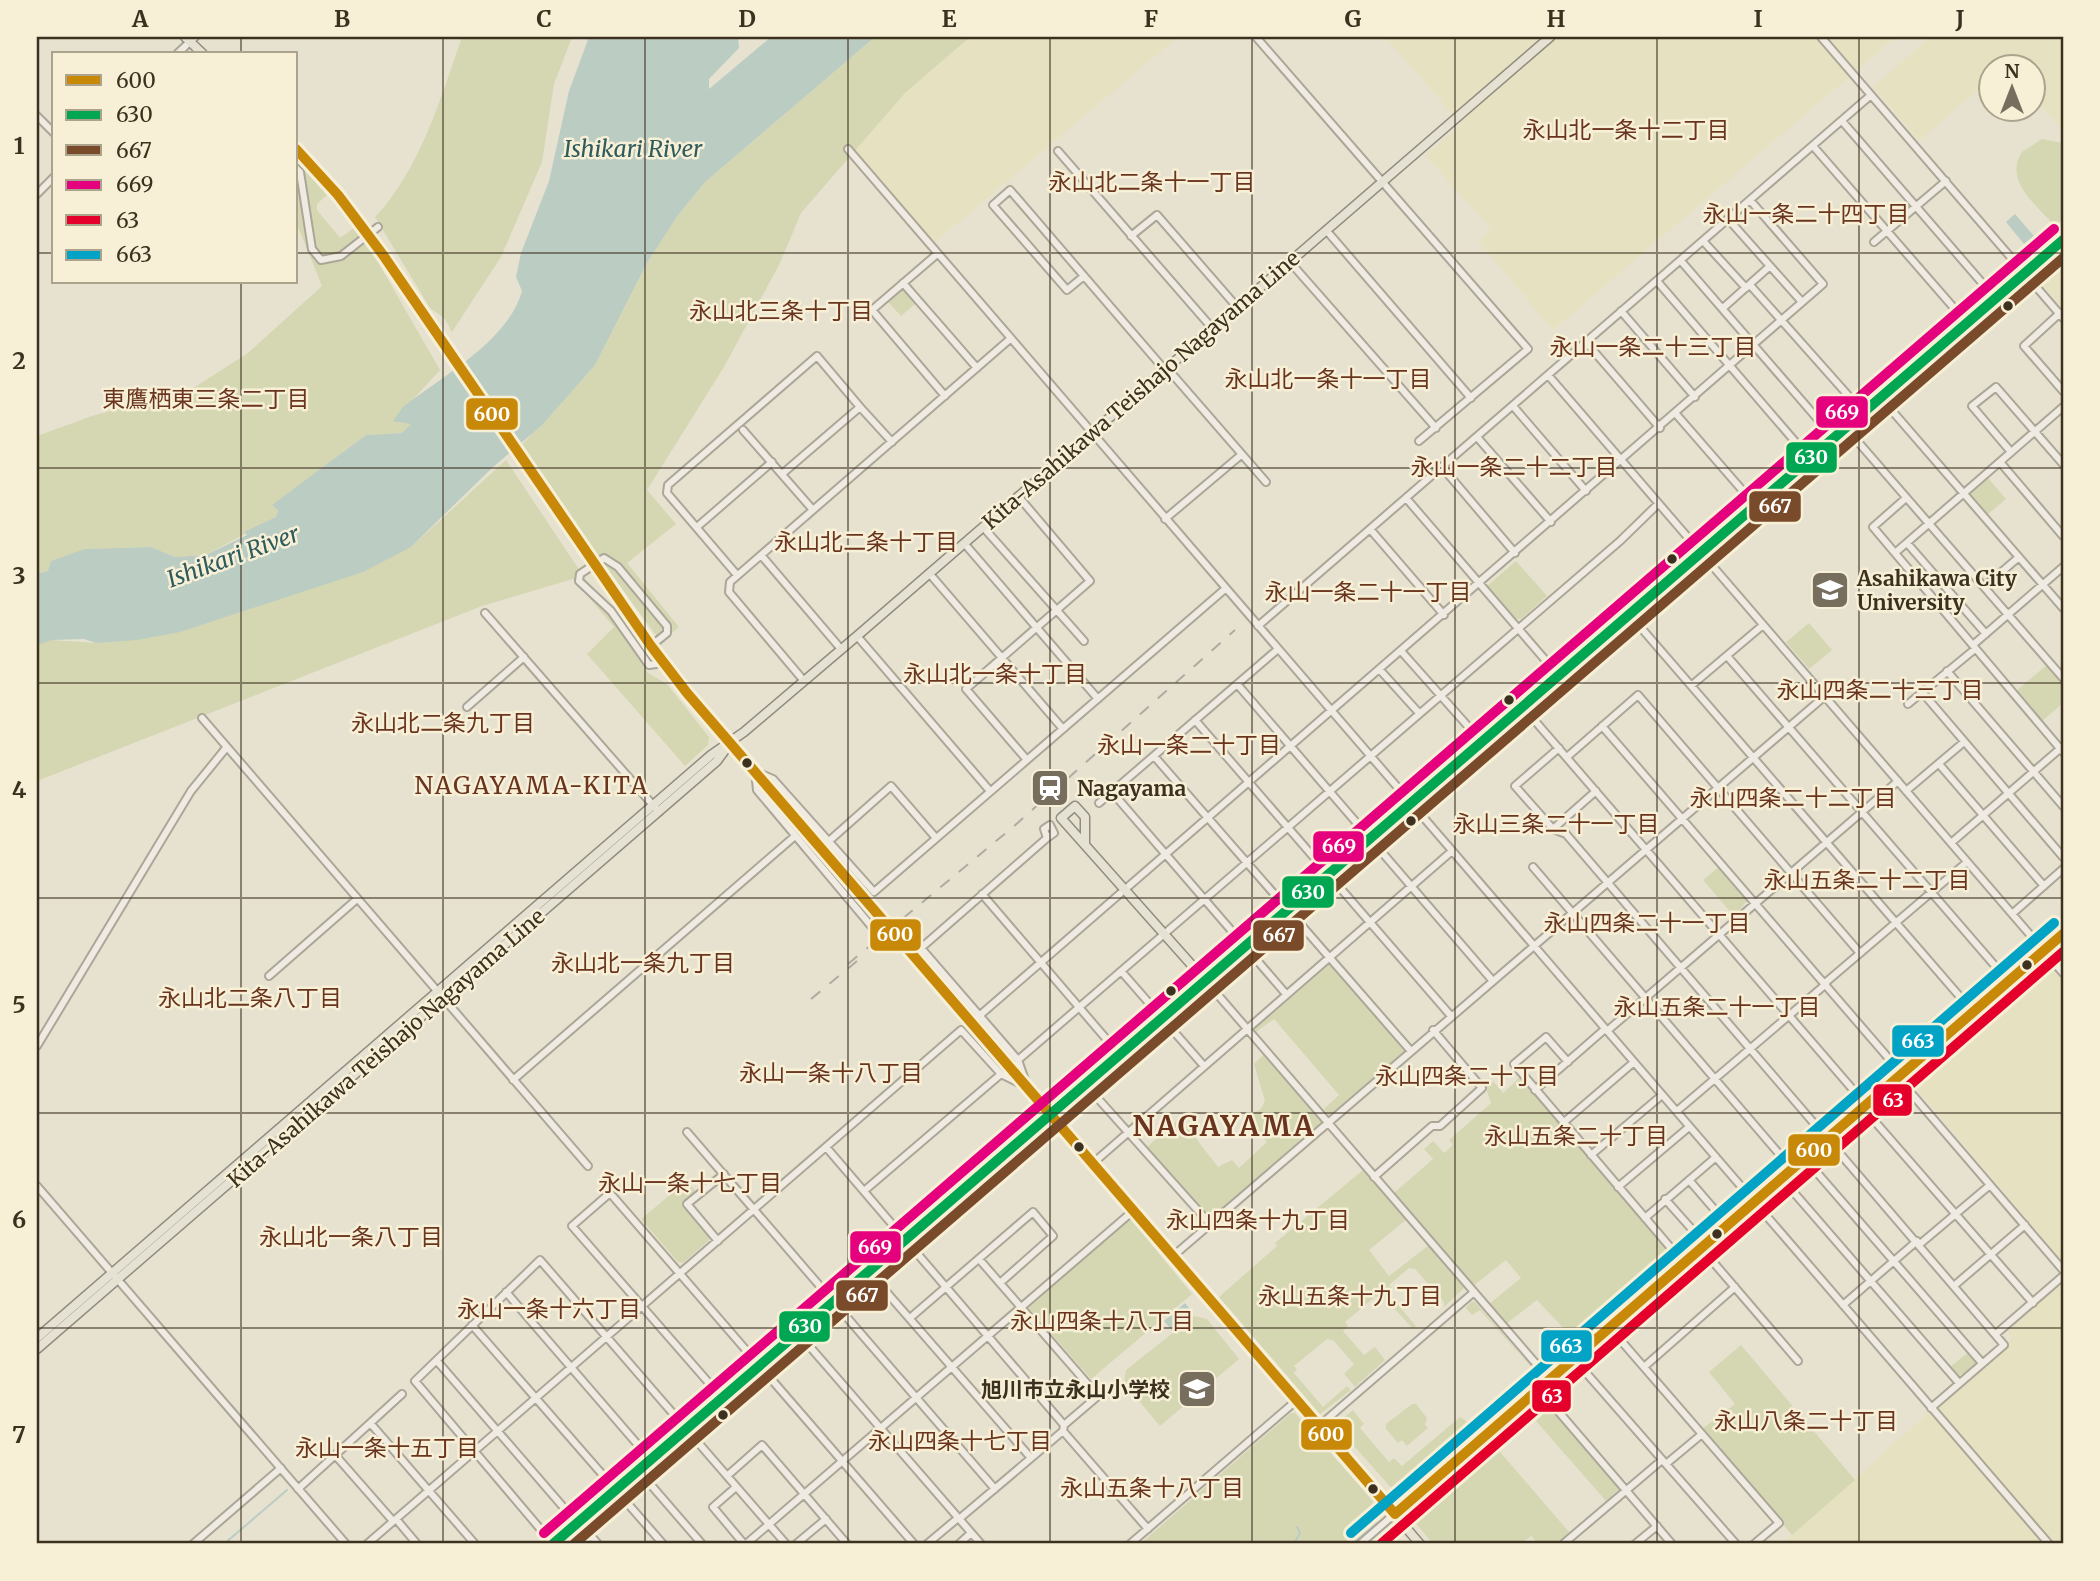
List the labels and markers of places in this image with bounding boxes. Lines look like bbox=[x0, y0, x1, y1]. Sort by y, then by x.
unlabelled marker bbox=[2001, 299, 2015, 313]
unlabelled marker bbox=[1665, 552, 1679, 566]
place label: Asahikawa City University bbox=[1856, 565, 2018, 616]
school or university icon: Asahikawa City University bbox=[1809, 569, 1851, 611]
unlabelled marker bbox=[1502, 693, 1516, 707]
unlabelled marker bbox=[740, 756, 754, 770]
station icon: Nagayama bbox=[1029, 767, 1071, 809]
place label: Nagayama bbox=[1077, 775, 1186, 802]
unlabelled marker bbox=[1404, 814, 1418, 828]
unlabelled marker bbox=[2020, 958, 2034, 972]
unlabelled marker bbox=[1164, 984, 1178, 998]
unlabelled marker bbox=[1072, 1140, 1086, 1154]
unlabelled marker bbox=[1710, 1227, 1724, 1241]
school or university icon: 旭川市立永山小学校 bbox=[1176, 1368, 1218, 1410]
place label: 旭川市立永山小学校 bbox=[981, 1376, 1170, 1403]
unlabelled marker bbox=[716, 1408, 730, 1422]
unlabelled marker bbox=[1366, 1482, 1380, 1496]

